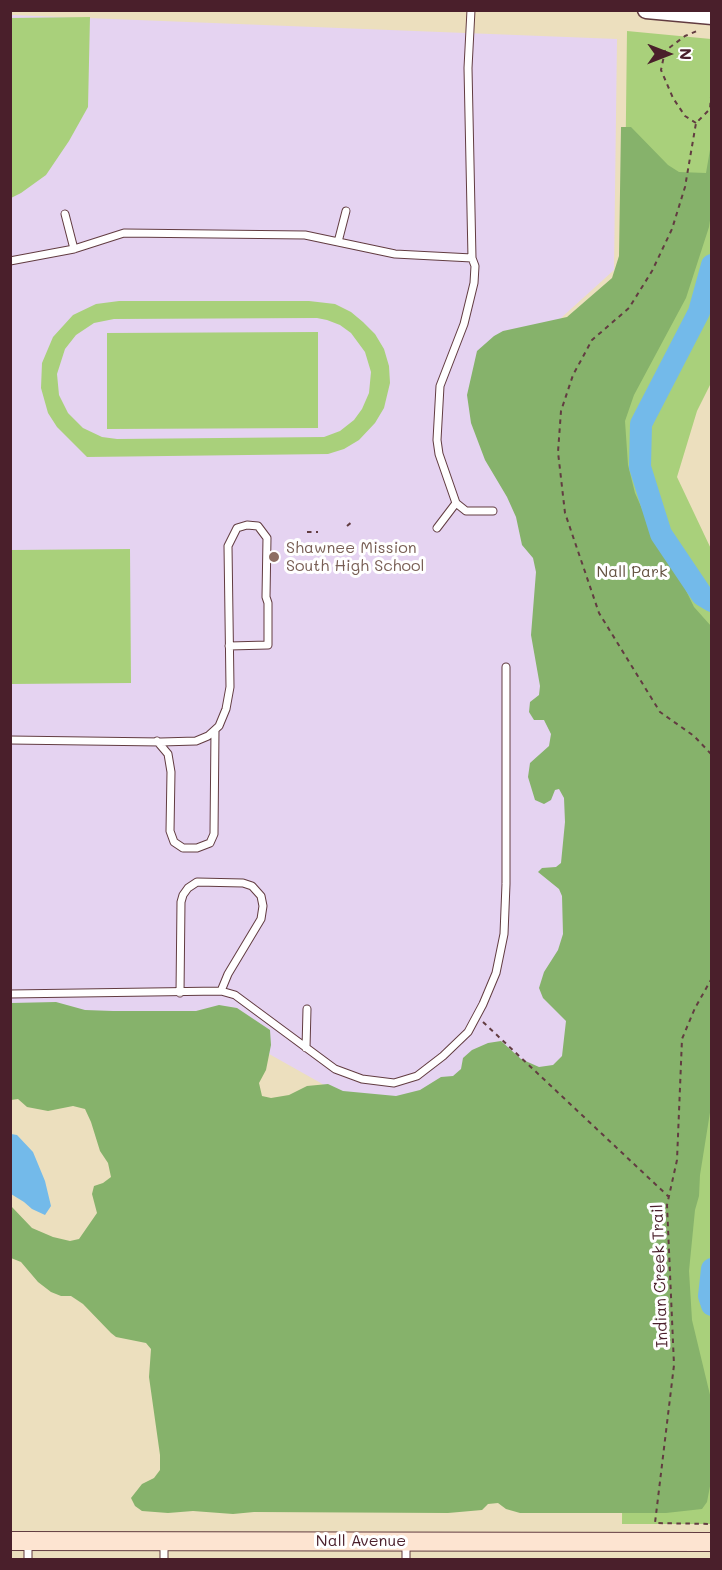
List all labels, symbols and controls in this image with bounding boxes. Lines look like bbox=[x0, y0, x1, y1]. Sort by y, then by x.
north arrow bbox=[638, 24, 698, 84]
text: N bbox=[676, 48, 697, 60]
place label: Shawnee Mission South High School bbox=[286, 538, 425, 576]
marker: Shawnee Mission South High School bbox=[267, 550, 281, 564]
park label: Nall Park bbox=[596, 562, 668, 582]
street label: Indian Creek Trail bbox=[648, 1204, 672, 1348]
street label: Nall Avenue bbox=[316, 1531, 406, 1551]

